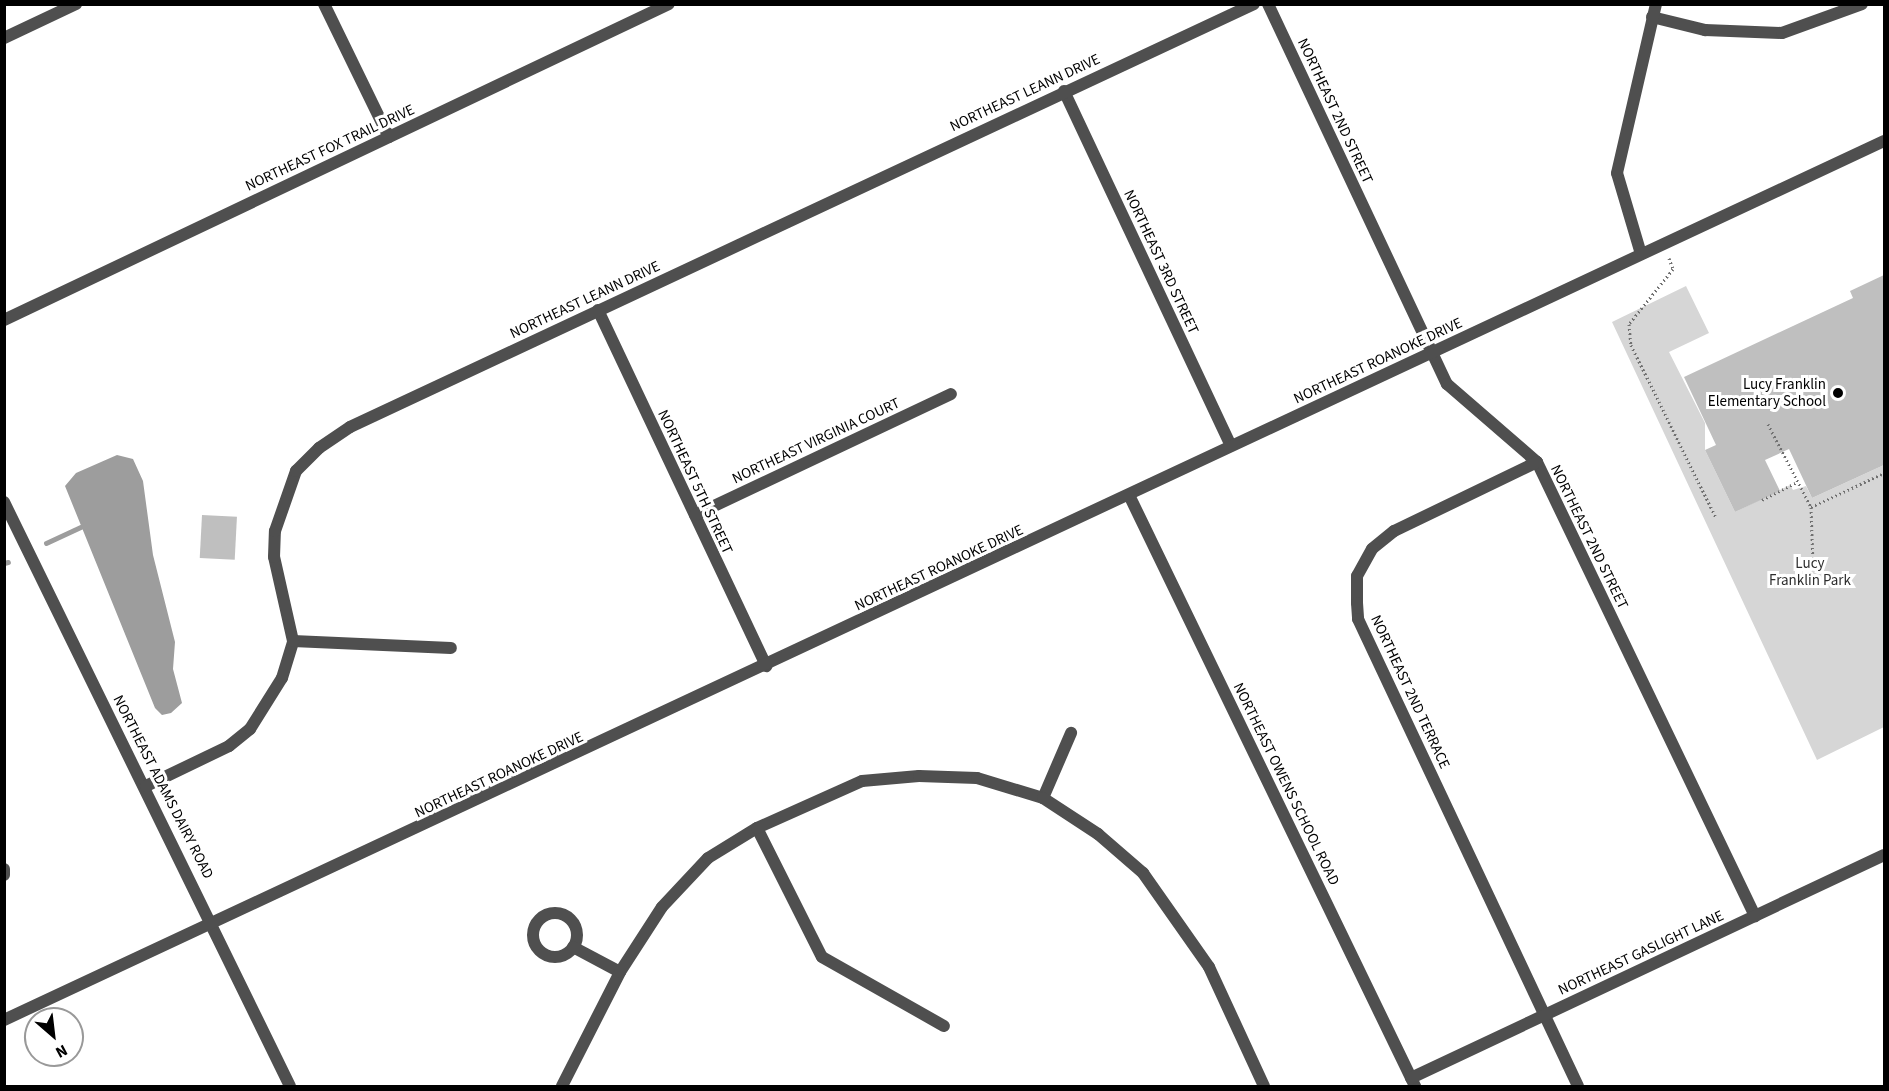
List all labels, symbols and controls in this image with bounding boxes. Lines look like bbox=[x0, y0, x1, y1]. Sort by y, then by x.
street label: NORTHEAST 2ND STREET bbox=[1293, 36, 1377, 186]
street label: NORTHEAST LEANN DRIVE bbox=[947, 50, 1103, 136]
street label: NORTHEAST FOX TRAIL DRIVE bbox=[243, 101, 417, 195]
street label: NORTHEAST 3RD STREET bbox=[1120, 187, 1202, 337]
street label: NORTHEAST LEANN DRIVE bbox=[507, 257, 663, 343]
street label: NORTHEAST ROANOKE DRIVE bbox=[1291, 314, 1465, 408]
place label: Lucy Franklin Elementary School bbox=[1708, 375, 1826, 410]
marker: Lucy Franklin Elementary School bbox=[1831, 386, 1845, 400]
street label: NORTHEAST VIRGINIA COURT bbox=[729, 394, 903, 488]
street label: NORTHEAST 5TH STREET bbox=[654, 407, 736, 557]
street label: NORTHEAST 2ND STREET bbox=[1546, 462, 1632, 612]
street label: NORTHEAST ROANOKE DRIVE bbox=[852, 521, 1026, 615]
park label: Lucy Franklin Park bbox=[1769, 554, 1851, 589]
street label: NORTHEAST 2ND TERRACE bbox=[1366, 612, 1454, 772]
street label: NORTHEAST OWENS SCHOOL ROAD bbox=[1229, 680, 1343, 888]
street label: NORTHEAST ADAMS DAIRY ROAD bbox=[109, 692, 217, 882]
street label: NORTHEAST ROANOKE DRIVE bbox=[412, 728, 586, 822]
street label: NORTHEAST GASLIGHT LANE bbox=[1555, 907, 1727, 999]
north arrow bbox=[24, 1007, 84, 1067]
text: N bbox=[52, 1039, 71, 1063]

